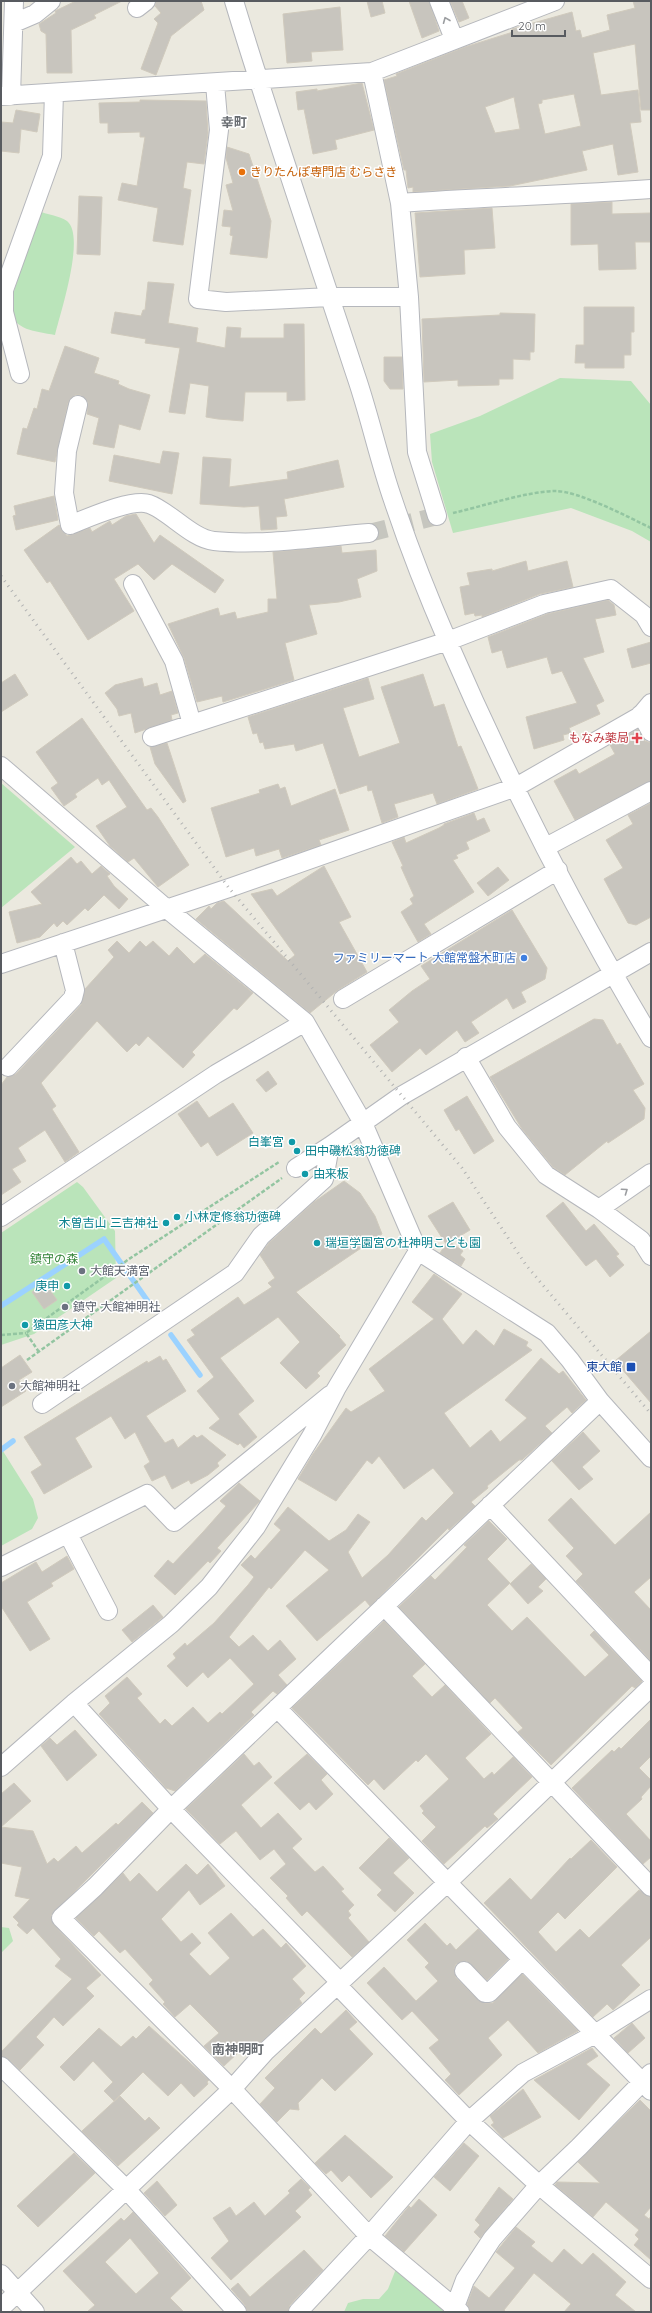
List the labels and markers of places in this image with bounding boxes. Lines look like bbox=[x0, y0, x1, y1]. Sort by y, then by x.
place label: きりたんぽ専門店 むらさき bbox=[250, 164, 397, 179]
marker: きりたんぽ専門店 むらさき bbox=[237, 167, 247, 177]
place label: もなみ薬局 bbox=[569, 730, 629, 745]
marker: もなみ薬局 bbox=[632, 733, 642, 743]
place label: ファミリーマート 大館常盤木町店 bbox=[333, 950, 516, 965]
marker: ファミリーマート 大館常盤木町店 bbox=[519, 953, 529, 963]
place label: 白峯宮 bbox=[248, 1134, 284, 1149]
marker: 白峯宮 bbox=[287, 1137, 297, 1147]
place label: 田中磯松翁功徳碑 bbox=[305, 1143, 401, 1158]
marker: 田中磯松翁功徳碑 bbox=[292, 1146, 302, 1156]
place label: 由来板 bbox=[313, 1166, 349, 1181]
marker: 由来板 bbox=[300, 1169, 310, 1179]
place label: 小林定修翁功徳碑 bbox=[185, 1209, 281, 1224]
marker: 小林定修翁功徳碑 bbox=[172, 1212, 182, 1222]
place label: 木曽吉山 三吉神社 bbox=[59, 1215, 158, 1230]
marker: 木曽吉山 三吉神社 bbox=[161, 1218, 171, 1228]
place label: 瑞垣学園宮の杜神明こども園 bbox=[325, 1235, 481, 1250]
marker: 瑞垣学園宮の杜神明こども園 bbox=[312, 1238, 322, 1248]
place label: 大館天満宮 bbox=[90, 1263, 150, 1278]
marker: 大館天満宮 bbox=[77, 1266, 87, 1276]
place label: 庚申 bbox=[35, 1278, 59, 1293]
marker: 庚申 bbox=[62, 1281, 72, 1291]
place label: 鎮守 大館神明社 bbox=[73, 1299, 160, 1314]
marker: 鎮守 大館神明社 bbox=[60, 1302, 70, 1312]
place label: 猿田彦大神 bbox=[33, 1317, 93, 1332]
marker: 猿田彦大神 bbox=[20, 1320, 30, 1330]
place label: 東大館 bbox=[586, 1359, 622, 1374]
marker: 東大館 bbox=[625, 1361, 637, 1373]
place label: 大館神明社 bbox=[20, 1378, 80, 1393]
marker: 大館神明社 bbox=[7, 1381, 17, 1391]

